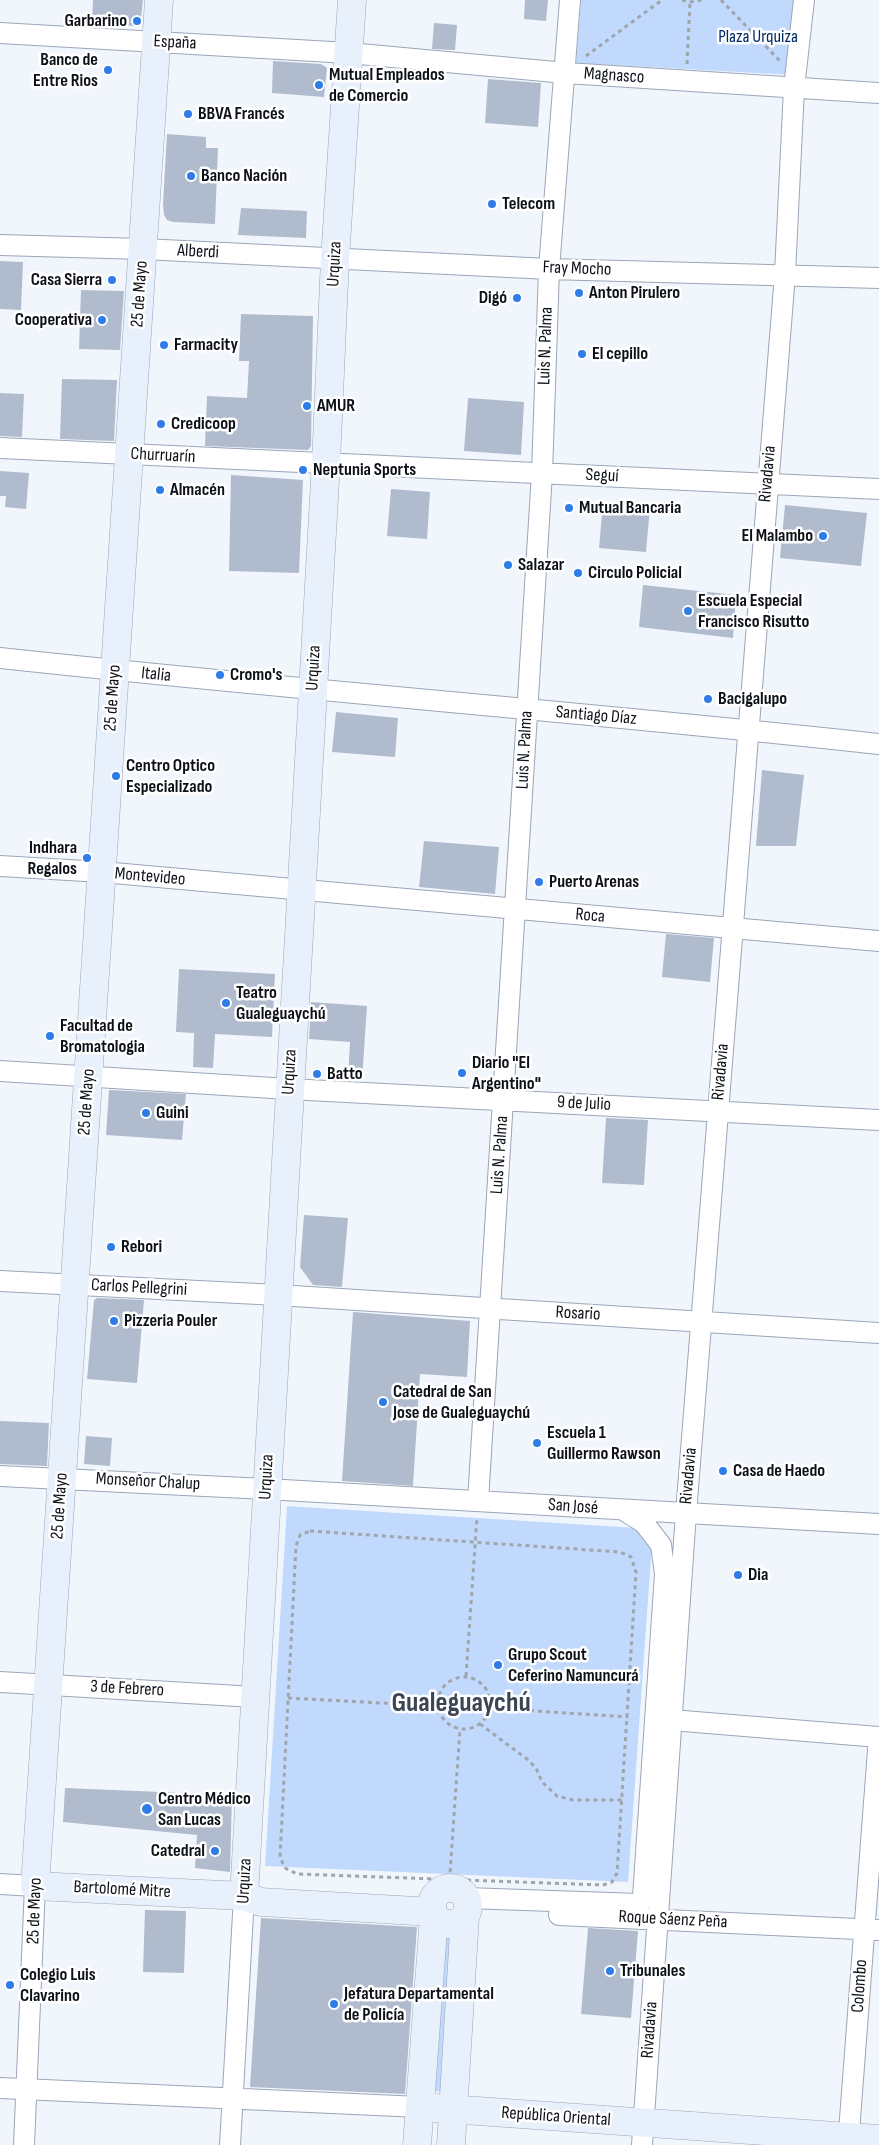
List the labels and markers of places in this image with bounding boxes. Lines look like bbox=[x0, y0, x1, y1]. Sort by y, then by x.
place label: Garbarino bbox=[64, 10, 127, 32]
marker: Garbarino bbox=[131, 15, 143, 27]
place label: Banco de Entre Rios bbox=[33, 49, 98, 92]
marker: Banco de Entre Rios bbox=[102, 64, 114, 76]
place label: Mutual Empleados de Comercio bbox=[329, 64, 445, 106]
marker: Mutual Empleados de Comercio bbox=[313, 79, 325, 91]
place label: BBVA Francés bbox=[198, 103, 285, 125]
marker: BBVA Francés bbox=[182, 108, 194, 120]
place label: Banco Nación bbox=[201, 165, 287, 187]
marker: Banco Nación bbox=[185, 170, 197, 182]
place label: Telecom bbox=[502, 193, 555, 215]
marker: Telecom bbox=[486, 198, 498, 210]
place label: Casa Sierra bbox=[31, 269, 102, 291]
marker: Casa Sierra bbox=[106, 274, 118, 286]
place label: Anton Pirulero bbox=[589, 282, 680, 304]
place label: Digó bbox=[479, 287, 507, 309]
marker: Anton Pirulero bbox=[573, 287, 585, 299]
marker: Digó bbox=[511, 292, 523, 304]
place label: Cooperativa bbox=[15, 309, 92, 331]
marker: Cooperativa bbox=[96, 314, 108, 326]
place label: Farmacity bbox=[174, 334, 238, 356]
marker: Farmacity bbox=[158, 339, 170, 351]
place label: El cepillo bbox=[592, 343, 648, 365]
marker: El cepillo bbox=[576, 348, 588, 360]
place label: AMUR bbox=[317, 395, 355, 417]
marker: AMUR bbox=[301, 400, 313, 412]
place label: Credicoop bbox=[171, 413, 236, 435]
marker: Credicoop bbox=[155, 418, 167, 430]
place label: Neptunia Sports bbox=[313, 459, 416, 481]
marker: Neptunia Sports bbox=[297, 464, 309, 476]
place label: Almacén bbox=[170, 479, 225, 501]
marker: Almacén bbox=[154, 484, 166, 496]
place label: Mutual Bancaria bbox=[579, 497, 681, 519]
marker: Mutual Bancaria bbox=[563, 502, 575, 514]
place label: El Malambo bbox=[741, 525, 813, 547]
marker: El Malambo bbox=[817, 530, 829, 542]
place label: Salazar bbox=[518, 554, 564, 576]
marker: Salazar bbox=[502, 559, 514, 571]
place label: Circulo Policial bbox=[588, 562, 682, 584]
marker: Circulo Policial bbox=[572, 567, 584, 579]
place label: Escuela Especial Francisco Risutto bbox=[698, 590, 809, 632]
marker: Escuela Especial Francisco Risutto bbox=[682, 605, 694, 617]
place label: Cromo's bbox=[230, 664, 282, 686]
marker: Cromo's bbox=[214, 669, 226, 681]
place label: Bacigalupo bbox=[718, 688, 787, 710]
marker: Bacigalupo bbox=[702, 693, 714, 705]
place label: Centro Optico Especializado bbox=[126, 755, 215, 798]
marker: Centro Optico Especializado bbox=[110, 770, 122, 782]
place label: Indhara Regalos bbox=[27, 837, 77, 880]
marker: Indhara Regalos bbox=[81, 852, 93, 864]
place label: Puerto Arenas bbox=[549, 871, 639, 893]
marker: Puerto Arenas bbox=[533, 876, 545, 888]
place label: Teatro Gualeguaychú bbox=[236, 982, 326, 1024]
marker: Teatro Gualeguaychú bbox=[220, 997, 232, 1009]
place label: Facultad de Bromatologia bbox=[60, 1015, 145, 1058]
marker: Facultad de Bromatologia bbox=[44, 1030, 56, 1042]
place label: Diario "El Argentino" bbox=[472, 1052, 541, 1094]
place label: Batto bbox=[327, 1063, 363, 1085]
marker: Diario "El Argentino" bbox=[456, 1067, 468, 1079]
marker: Batto bbox=[311, 1068, 323, 1080]
place label: Guini bbox=[156, 1102, 189, 1124]
marker: Guini bbox=[140, 1107, 152, 1119]
place label: Rebori bbox=[121, 1236, 162, 1258]
marker: Rebori bbox=[105, 1241, 117, 1253]
place label: Pizzeria Pouler bbox=[124, 1310, 217, 1332]
marker: Pizzeria Pouler bbox=[108, 1315, 120, 1327]
place label: Catedral de San Jose de Gualeguaychú bbox=[393, 1381, 530, 1424]
marker: Catedral de San Jose de Gualeguaychú bbox=[377, 1396, 389, 1408]
place label: Escuela 1 Guillermo Rawson bbox=[547, 1422, 661, 1465]
marker: Escuela 1 Guillermo Rawson bbox=[531, 1437, 543, 1449]
place label: Casa de Haedo bbox=[733, 1460, 825, 1482]
marker: Casa de Haedo bbox=[717, 1465, 729, 1477]
place label: Dia bbox=[748, 1564, 768, 1586]
marker: Dia bbox=[732, 1569, 744, 1581]
place label: Grupo Scout Ceferino Namuncurá bbox=[508, 1644, 639, 1686]
marker: Grupo Scout Ceferino Namuncurá bbox=[492, 1659, 504, 1671]
place label: Centro Médico San Lucas bbox=[158, 1788, 251, 1830]
marker: Centro Médico San Lucas bbox=[140, 1802, 154, 1816]
place label: Catedral bbox=[151, 1840, 205, 1862]
marker: Catedral bbox=[209, 1845, 221, 1857]
place label: Tribunales bbox=[620, 1960, 685, 1982]
place label: Colegio Luis Clavarino bbox=[20, 1964, 96, 2006]
marker: Tribunales bbox=[604, 1965, 616, 1977]
marker: Colegio Luis Clavarino bbox=[4, 1979, 16, 1991]
place label: Jefatura Departamental de Policía bbox=[344, 1983, 494, 2026]
marker: Jefatura Departamental de Policía bbox=[328, 1998, 340, 2010]

